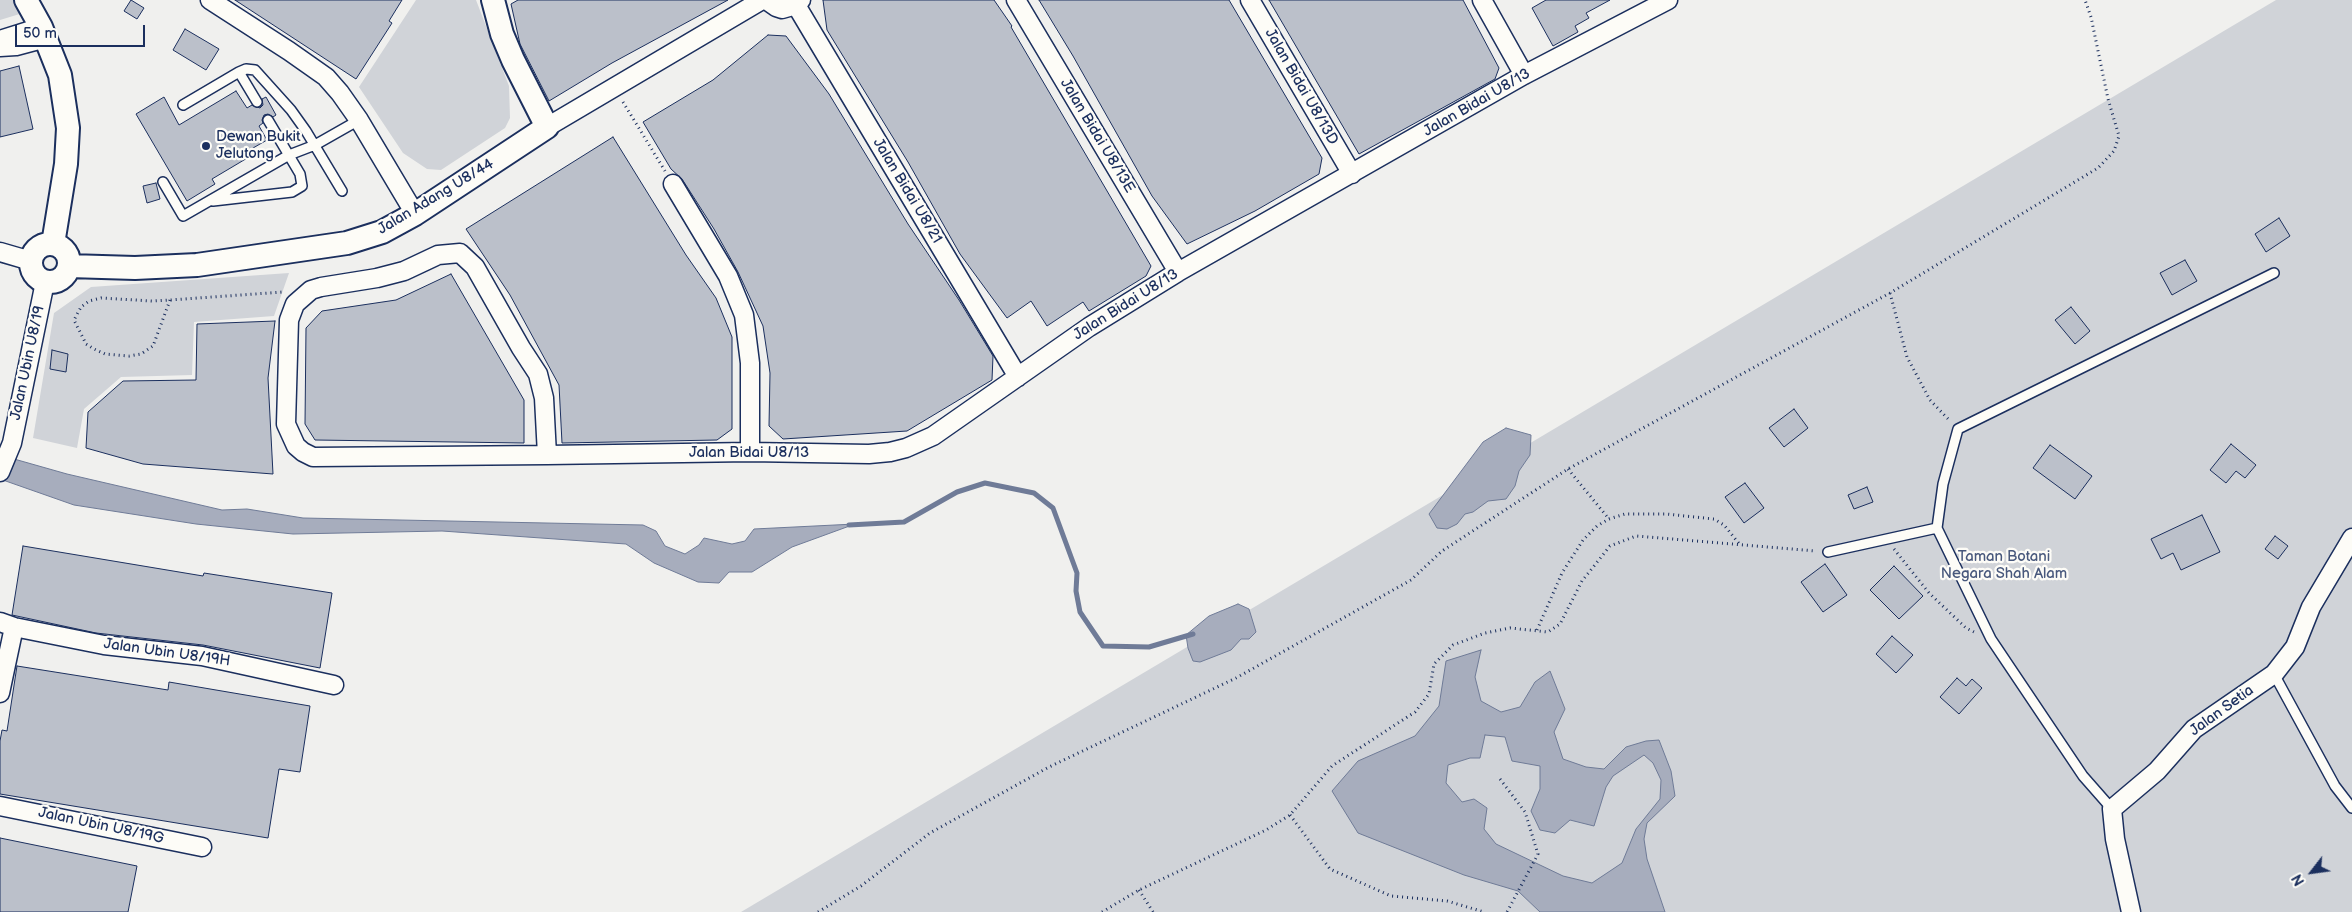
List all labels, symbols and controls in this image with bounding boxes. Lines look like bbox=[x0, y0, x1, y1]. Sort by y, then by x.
scale bar bbox=[18, 15, 148, 47]
text: 50 m bbox=[23, 24, 57, 43]
street label: Jalan Bidai U8/13D bbox=[1260, 26, 1342, 148]
street label: Jalan Bidai U8/13 bbox=[1420, 65, 1534, 141]
street label: Jalan Bidai U8/13E bbox=[1056, 76, 1138, 196]
place label: Dewan Bukit Jelutong bbox=[216, 128, 301, 163]
street label: Jalan Bidai U8/21 bbox=[868, 135, 946, 247]
marker: Dewan Bukit Jelutong bbox=[200, 140, 212, 152]
street label: Jalan Adang U8/44 bbox=[375, 155, 497, 239]
street label: Jalan Bidai U8/13 bbox=[1070, 266, 1182, 344]
street label: Jalan Ubin U8/19 bbox=[7, 304, 49, 422]
street label: Jalan Bidai U8/13 bbox=[689, 444, 809, 462]
park label: Taman Botani Negara Shah Alam bbox=[1941, 548, 2067, 583]
street label: Jalan Ubin U8/19H bbox=[103, 635, 231, 671]
street label: Jalan Setia bbox=[2186, 682, 2258, 740]
street label: Jalan Ubin U8/19G bbox=[37, 804, 165, 848]
north arrow bbox=[2287, 847, 2337, 897]
text: N bbox=[2289, 871, 2309, 889]

